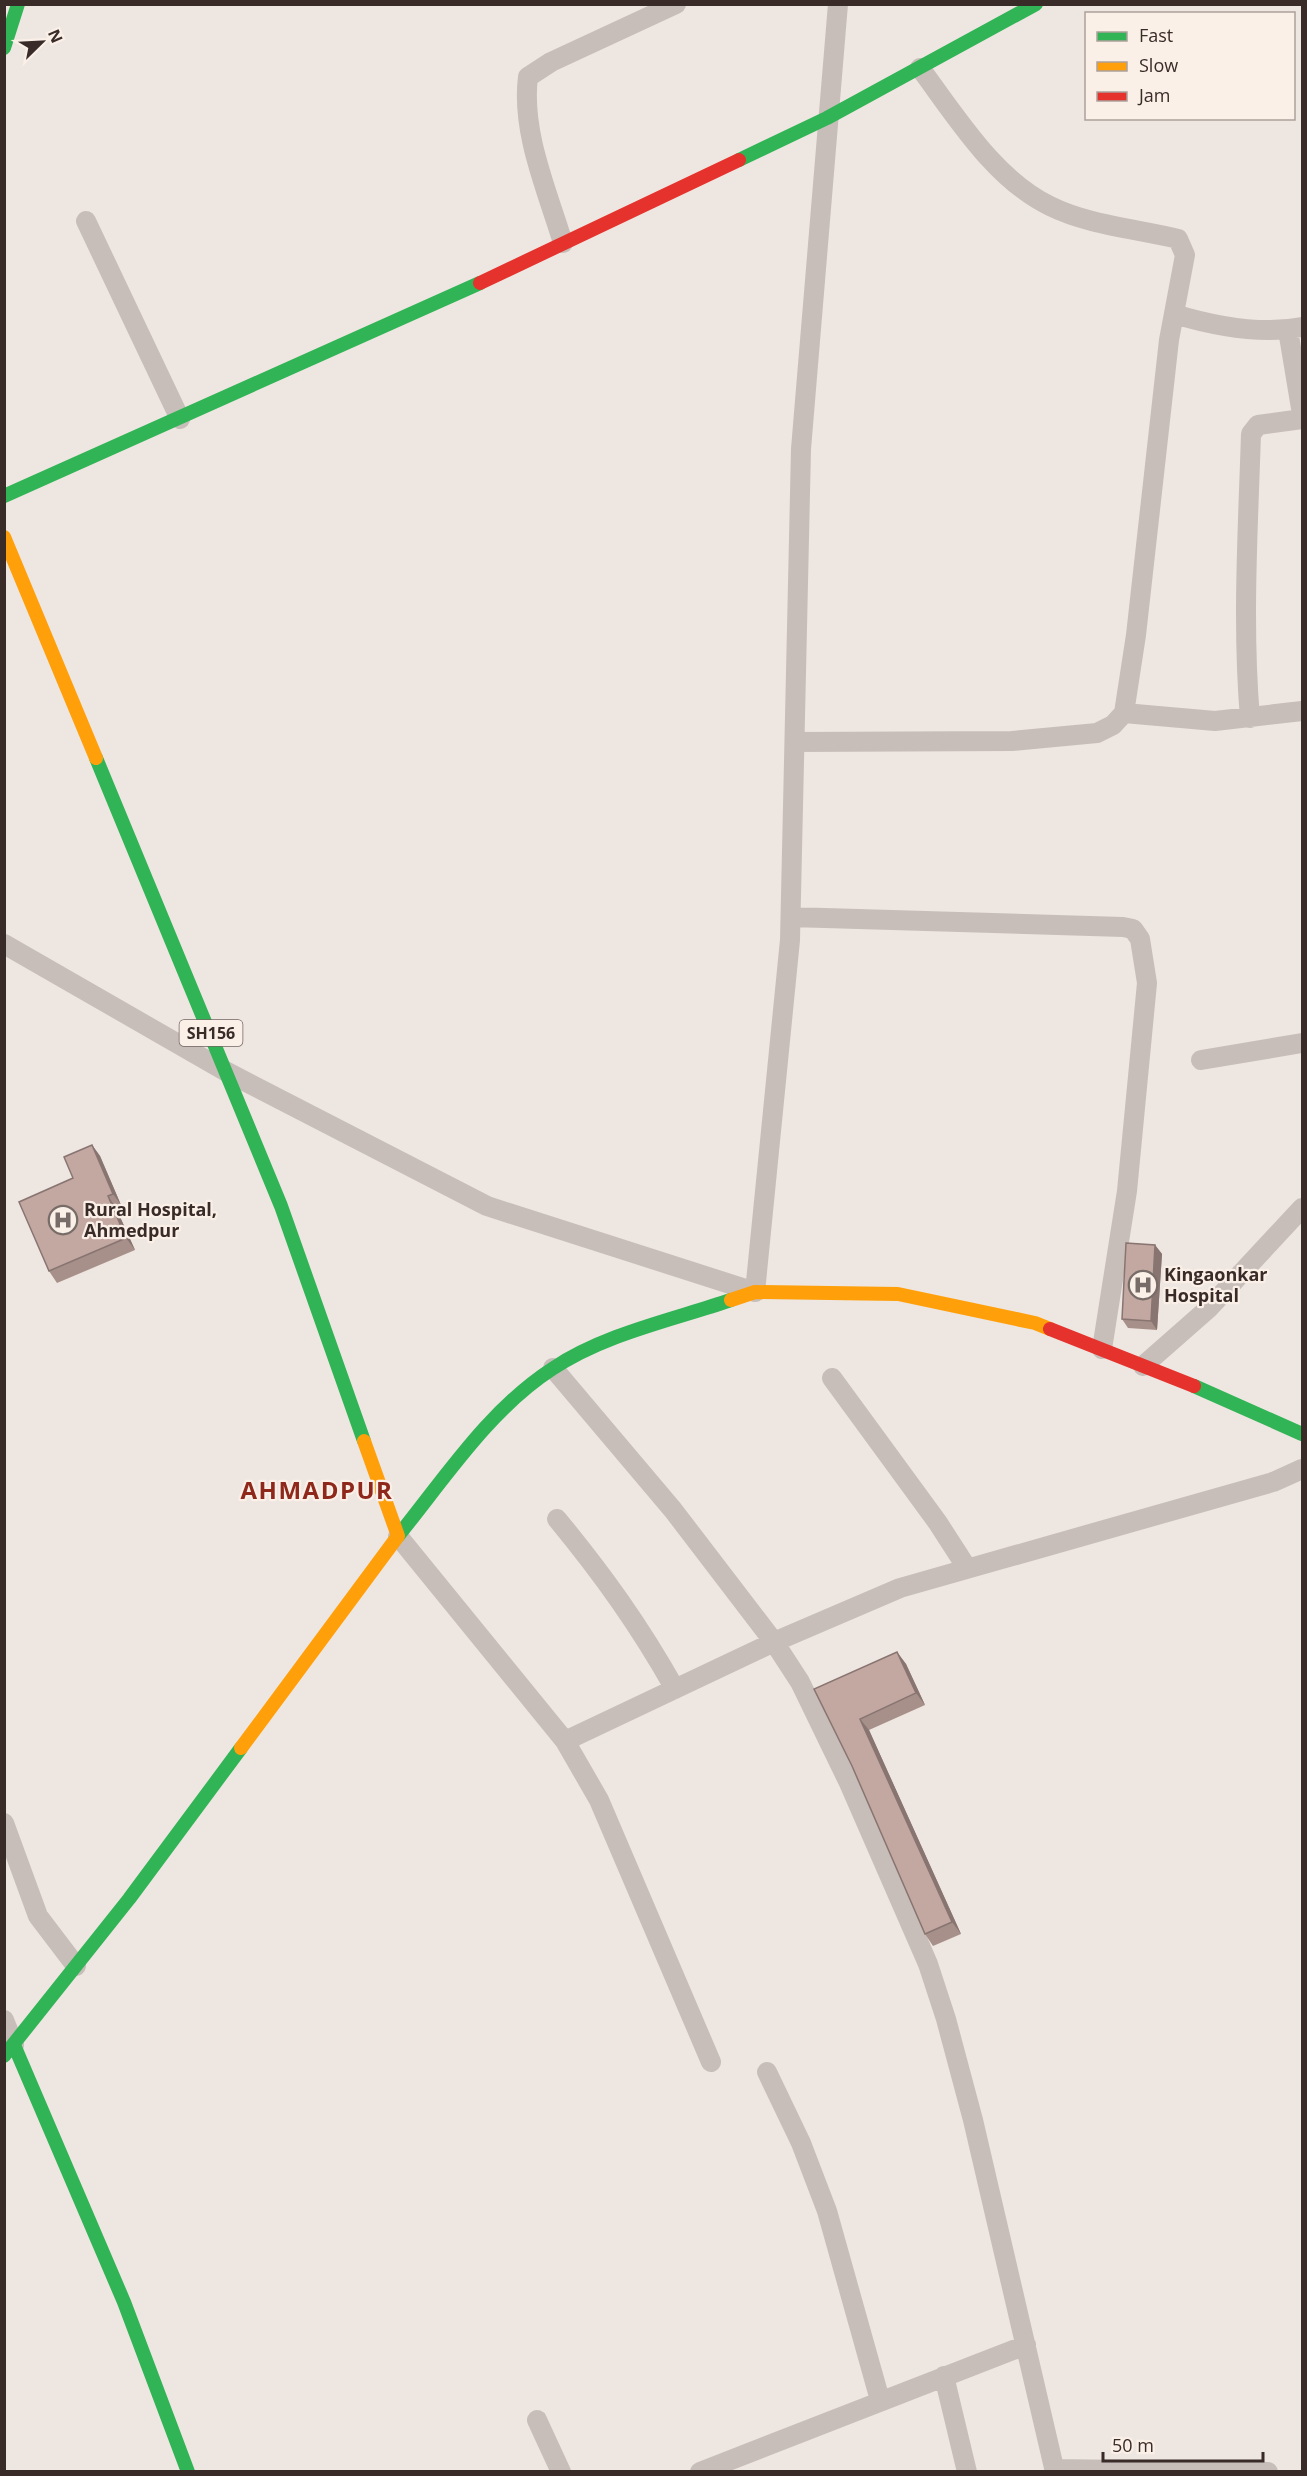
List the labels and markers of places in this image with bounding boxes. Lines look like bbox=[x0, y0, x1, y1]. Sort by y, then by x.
place label: Rural Hospital, Ahmedpur bbox=[84, 1197, 217, 1242]
hospital icon: Rural Hospital, Ahmedpur bbox=[47, 1204, 79, 1236]
place label: Kingaonkar Hospital bbox=[1164, 1262, 1268, 1307]
hospital icon: Kingaonkar Hospital bbox=[1127, 1269, 1159, 1301]

